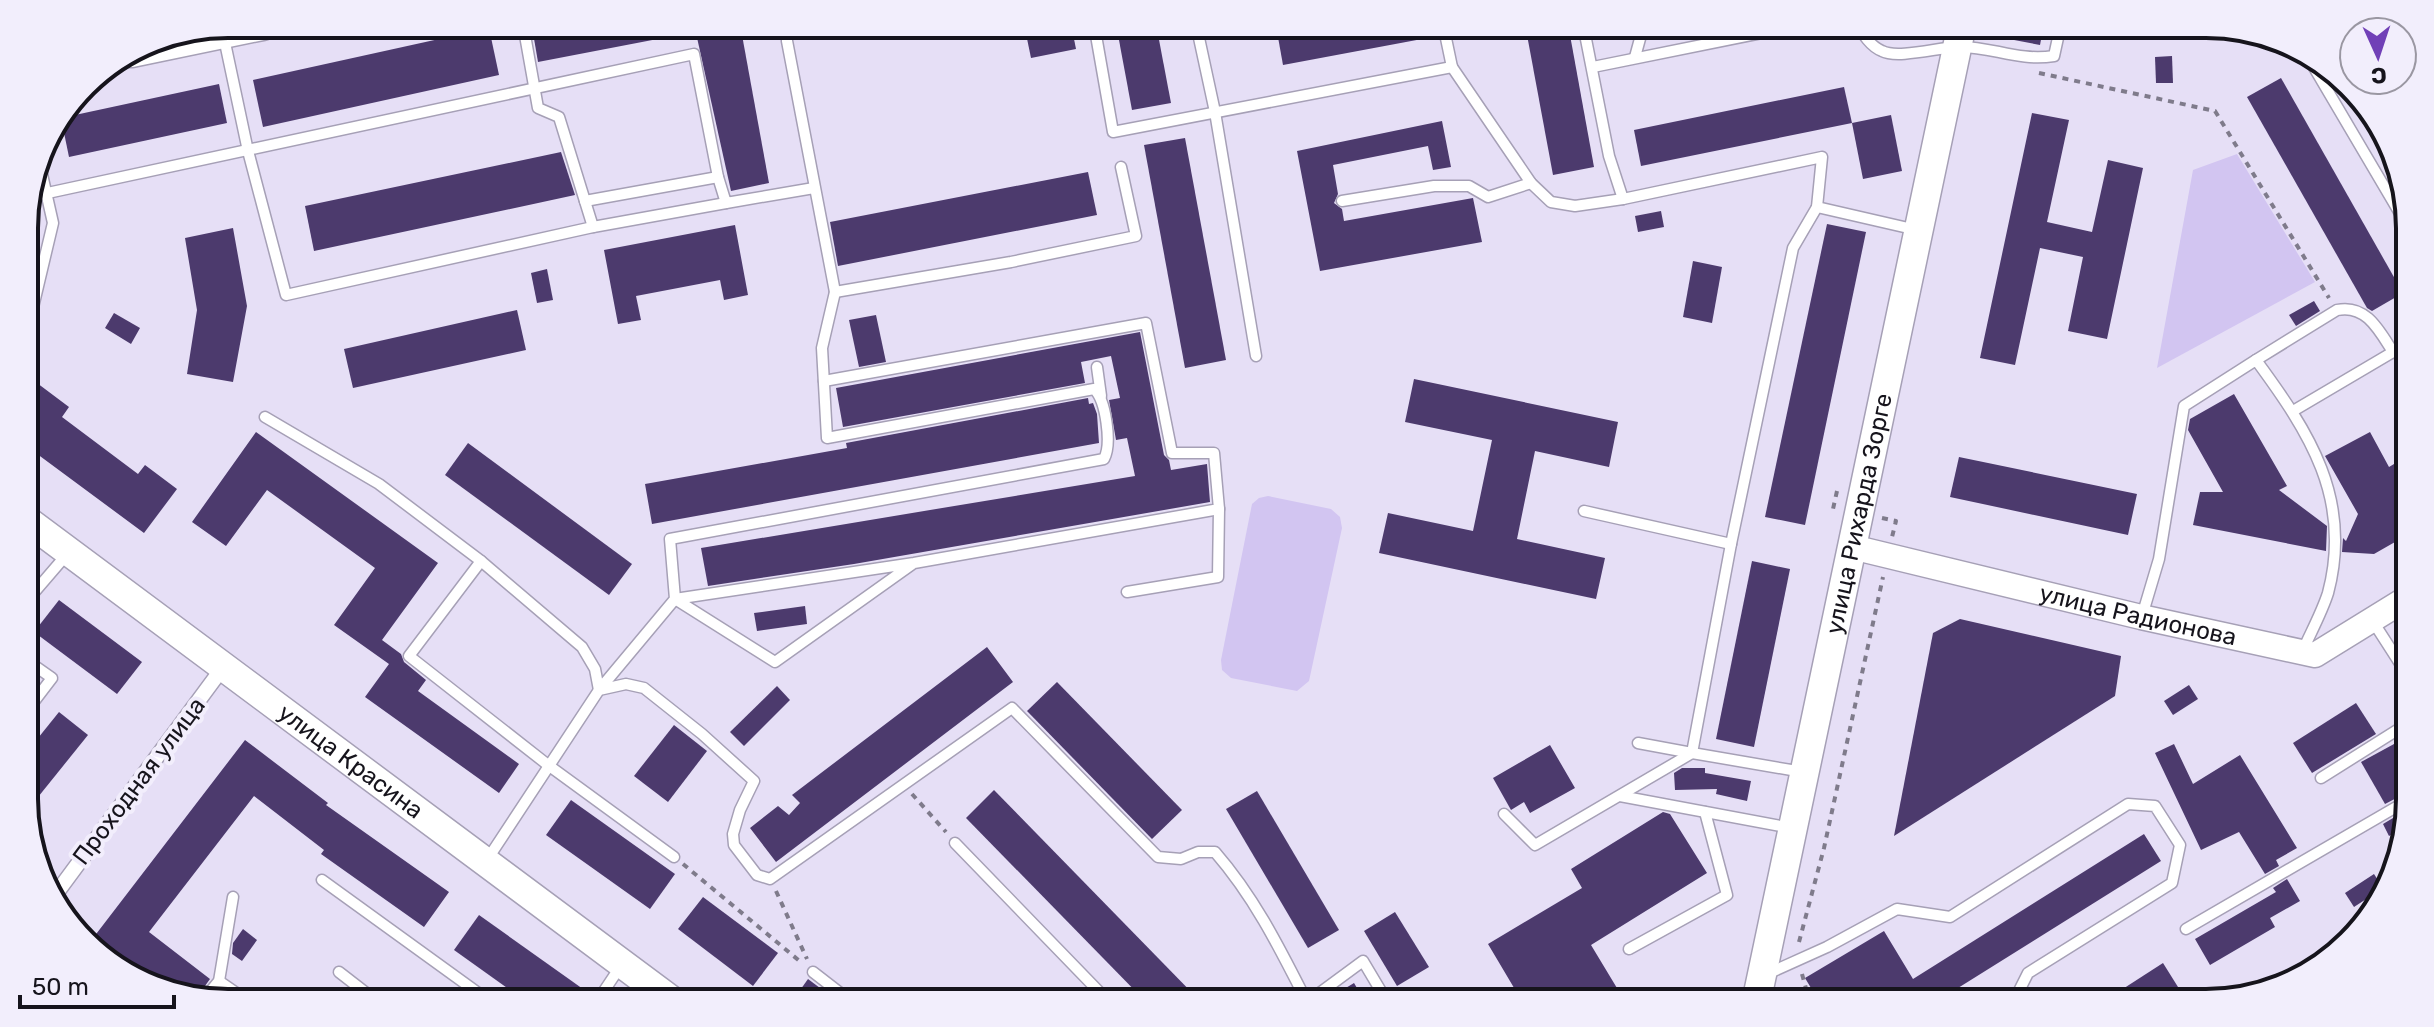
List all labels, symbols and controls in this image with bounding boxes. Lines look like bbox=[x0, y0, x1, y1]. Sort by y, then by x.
north arrow bbox=[2338, 16, 2418, 96]
text: С bbox=[2371, 62, 2387, 89]
street label: улица Рихарда Зорге bbox=[1820, 391, 1898, 637]
street label: улица Радионова bbox=[2036, 579, 2239, 651]
street label: Проходная улица bbox=[67, 692, 211, 870]
street label: улица Красина bbox=[273, 698, 429, 825]
scale bar bbox=[20, 959, 174, 1009]
text: 50 m bbox=[32, 973, 89, 1001]

